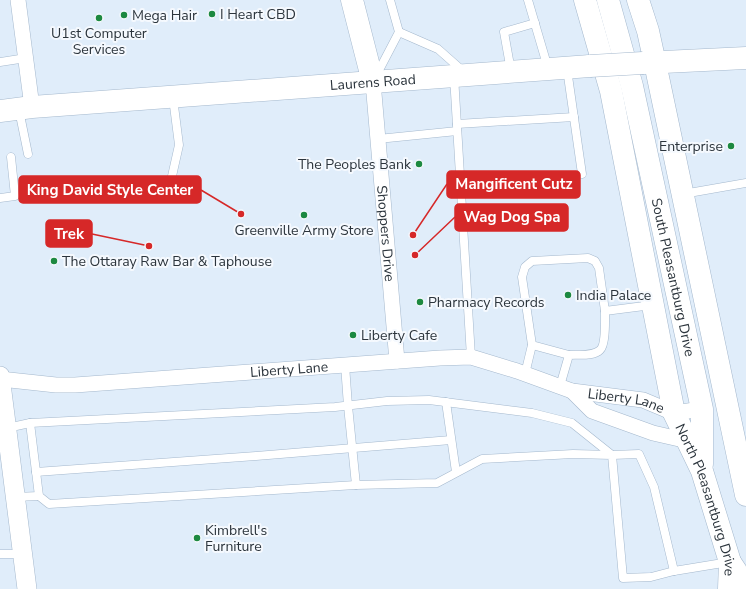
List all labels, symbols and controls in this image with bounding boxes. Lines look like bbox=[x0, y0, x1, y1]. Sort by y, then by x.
place label: I Heart CBD bbox=[220, 5, 296, 24]
place label: Mega Hair bbox=[132, 6, 197, 25]
marker: I Heart CBD bbox=[207, 9, 217, 19]
marker: Mega Hair bbox=[119, 10, 129, 20]
marker: U1st Computer Services bbox=[94, 13, 104, 23]
place label: U1st Computer Services bbox=[51, 24, 147, 59]
street label: Laurens Road bbox=[329, 70, 417, 95]
place label: Enterprise bbox=[659, 137, 723, 156]
marker: Enterprise bbox=[726, 141, 736, 151]
place label: The Peoples Bank bbox=[298, 155, 412, 174]
marker: The Peoples Bank bbox=[414, 159, 424, 169]
callout: Mangificent Cutz bbox=[447, 171, 580, 198]
text: Mangificent Cutz bbox=[455, 174, 573, 194]
callout: King David Style Center bbox=[19, 176, 201, 203]
text: King David Style Center bbox=[27, 180, 193, 200]
street label: Shoppers Drive bbox=[372, 185, 399, 282]
street label: South Pleasantburg Drive bbox=[647, 196, 699, 358]
callout: Wag Dog Spa bbox=[455, 204, 568, 231]
text: Wag Dog Spa bbox=[464, 207, 560, 227]
marker: Greenville Army Store bbox=[299, 210, 309, 220]
callout: Trek bbox=[46, 220, 92, 247]
place label: Greenville Army Store bbox=[234, 221, 374, 240]
text: Trek bbox=[54, 224, 85, 244]
place label: The Ottaray Raw Bar & Taphouse bbox=[62, 252, 272, 271]
marker: The Ottaray Raw Bar & Taphouse bbox=[49, 256, 59, 266]
place label: India Palace bbox=[576, 286, 651, 305]
marker: India Palace bbox=[563, 290, 573, 300]
place label: Pharmacy Records bbox=[428, 293, 545, 312]
marker: Pharmacy Records bbox=[415, 297, 425, 307]
place label: Liberty Cafe bbox=[361, 326, 437, 345]
marker: Liberty Cafe bbox=[348, 330, 358, 340]
street label: Liberty Lane bbox=[249, 357, 329, 382]
street label: Liberty Lane bbox=[587, 384, 667, 418]
street label: North Pleasantburg Drive bbox=[671, 421, 739, 576]
place label: Kimbrell's Furniture bbox=[205, 521, 267, 556]
marker: Kimbrell's Furniture bbox=[192, 533, 202, 543]

